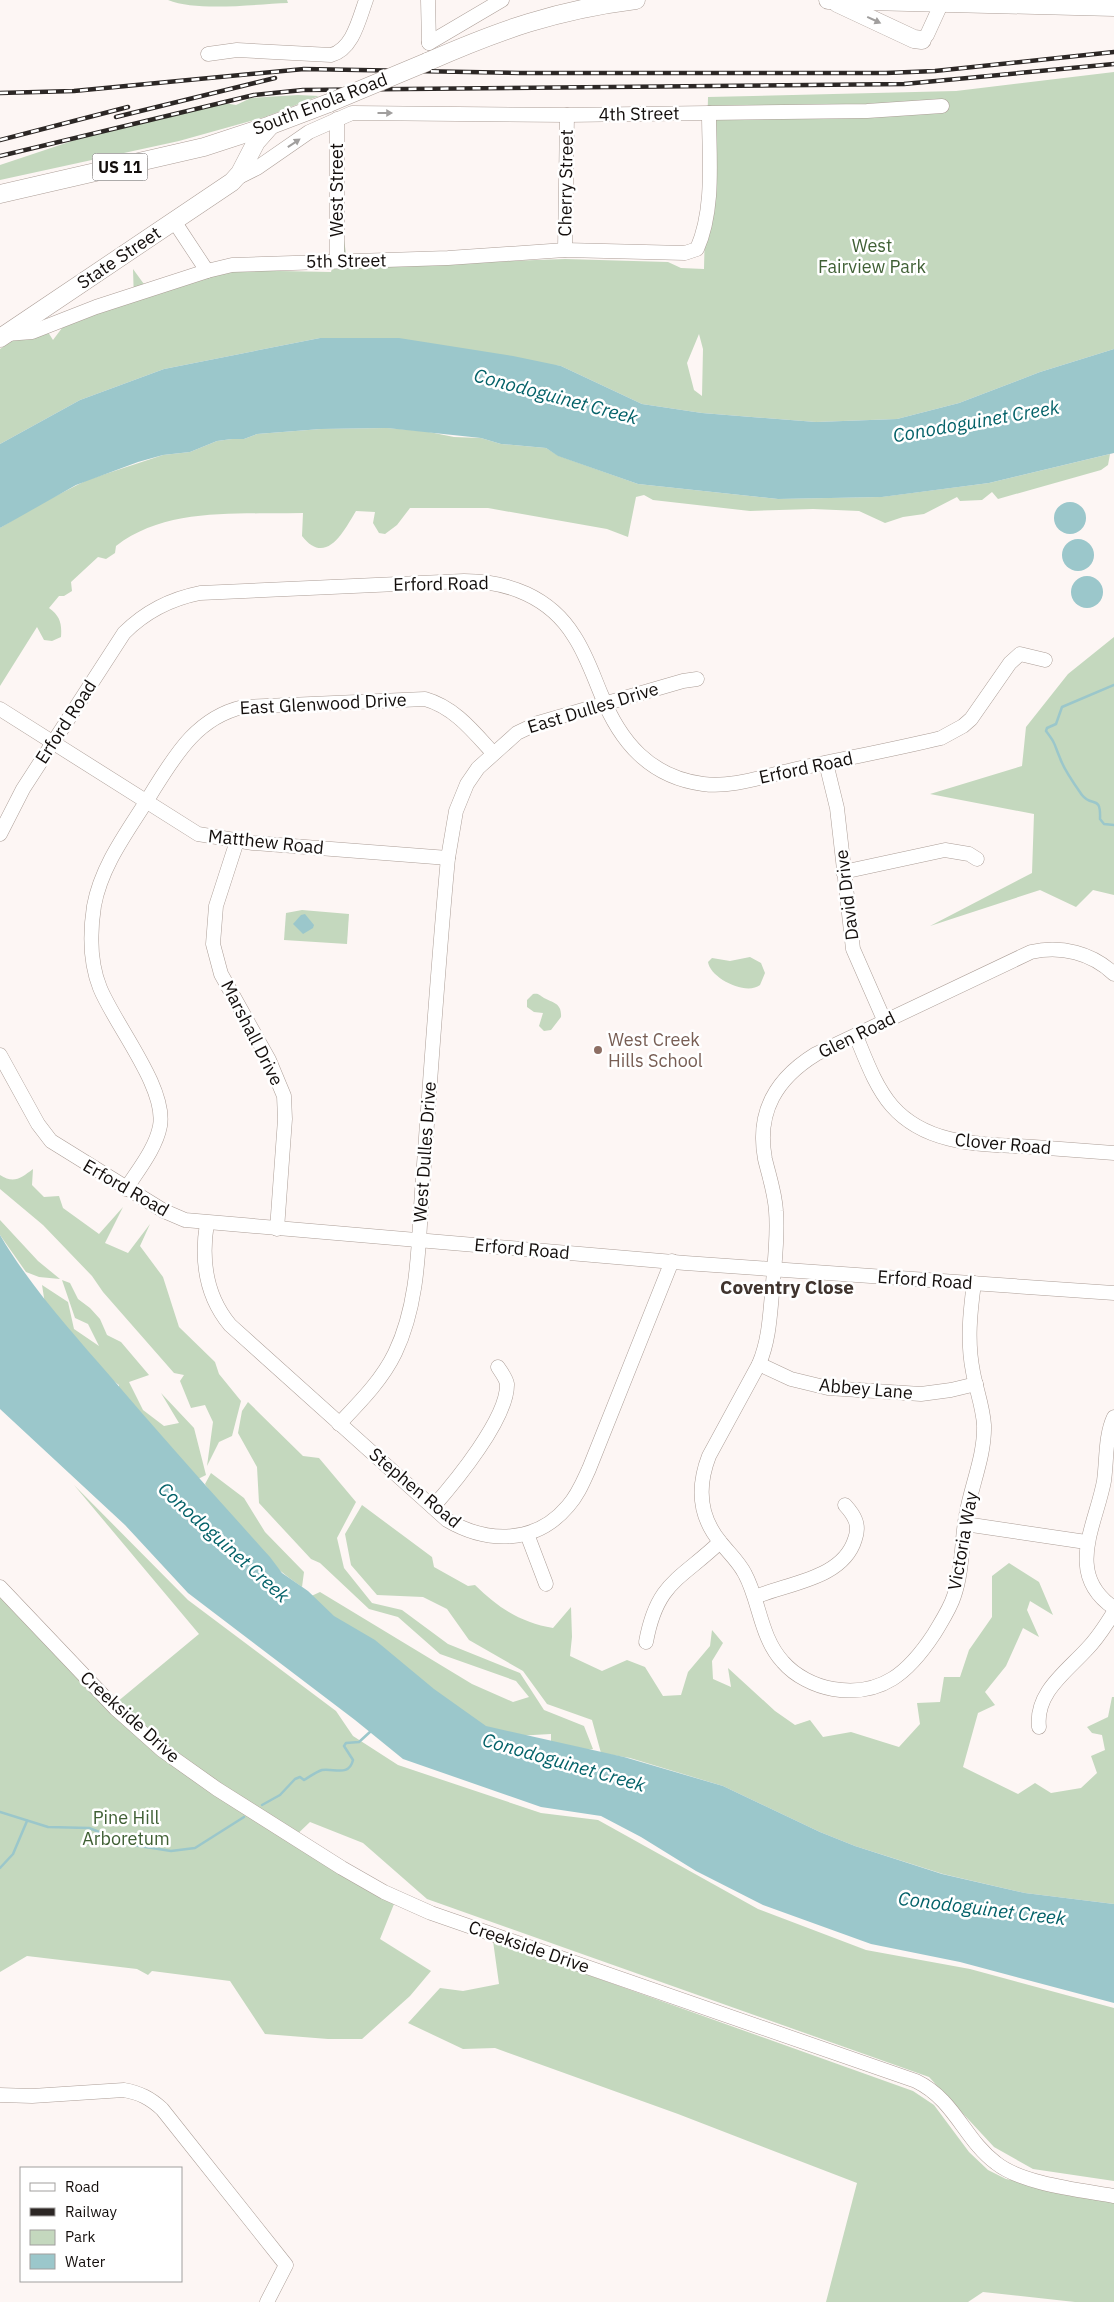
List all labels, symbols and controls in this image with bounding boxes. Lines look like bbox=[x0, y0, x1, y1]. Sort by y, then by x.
one-way arrow bbox=[867, 16, 882, 25]
street label: South Enola Road bbox=[249, 67, 390, 140]
street label: 4th Street bbox=[598, 101, 680, 126]
one-way arrow bbox=[377, 109, 393, 117]
street label: Cherry Street bbox=[553, 129, 578, 237]
one-way arrow bbox=[287, 138, 300, 148]
street label: West Street bbox=[325, 143, 348, 237]
road number: US 11 bbox=[92, 154, 148, 180]
street label: State Street bbox=[72, 221, 165, 294]
park label: West Fairview Park bbox=[818, 234, 926, 278]
street label: 5th Street bbox=[305, 248, 387, 273]
water label: Conodoguinet Creek bbox=[472, 363, 642, 430]
water label: Conodoguinet Creek bbox=[891, 394, 1062, 447]
street label: Erford Road bbox=[393, 571, 489, 596]
street label: Erford Road bbox=[30, 675, 101, 768]
street label: East Dulles Drive bbox=[524, 677, 661, 738]
street label: East Glenwood Drive bbox=[239, 688, 407, 719]
street label: Erford Road bbox=[757, 746, 855, 789]
street label: Matthew Road bbox=[207, 824, 325, 859]
street label: David Drive bbox=[830, 848, 863, 942]
street label: Marshall Drive bbox=[216, 976, 289, 1089]
street label: Glen Road bbox=[814, 1006, 899, 1063]
place label: West Creek Hills School bbox=[608, 1028, 703, 1072]
marker: West Creek Hills School bbox=[592, 1044, 604, 1056]
street label: West Dulles Drive bbox=[408, 1080, 441, 1223]
street label: Clover Road bbox=[954, 1128, 1052, 1159]
street label: Erford Road bbox=[79, 1154, 173, 1221]
street label: Erford Road bbox=[473, 1233, 571, 1264]
street label: Erford Road bbox=[877, 1265, 974, 1294]
district label: Coventry Close bbox=[720, 1275, 854, 1299]
street label: Abbey Lane bbox=[818, 1373, 914, 1404]
street label: Stephen Road bbox=[365, 1442, 466, 1533]
water label: Conodoguinet Creek bbox=[153, 1477, 295, 1608]
street label: Victoria Way bbox=[942, 1490, 983, 1592]
street label: Creekside Drive bbox=[76, 1666, 185, 1768]
water label: Conodoguinet Creek bbox=[480, 1727, 649, 1797]
park label: Pine Hill Arboretum bbox=[82, 1806, 170, 1850]
water label: Conodoguinet Creek bbox=[897, 1886, 1068, 1930]
street label: Creekside Drive bbox=[466, 1915, 593, 1978]
legend bbox=[20, 2167, 182, 2282]
text: Road bbox=[65, 2177, 100, 2196]
text: Railway bbox=[65, 2202, 118, 2221]
text: Park bbox=[65, 2227, 95, 2246]
text: Water bbox=[65, 2252, 106, 2271]

